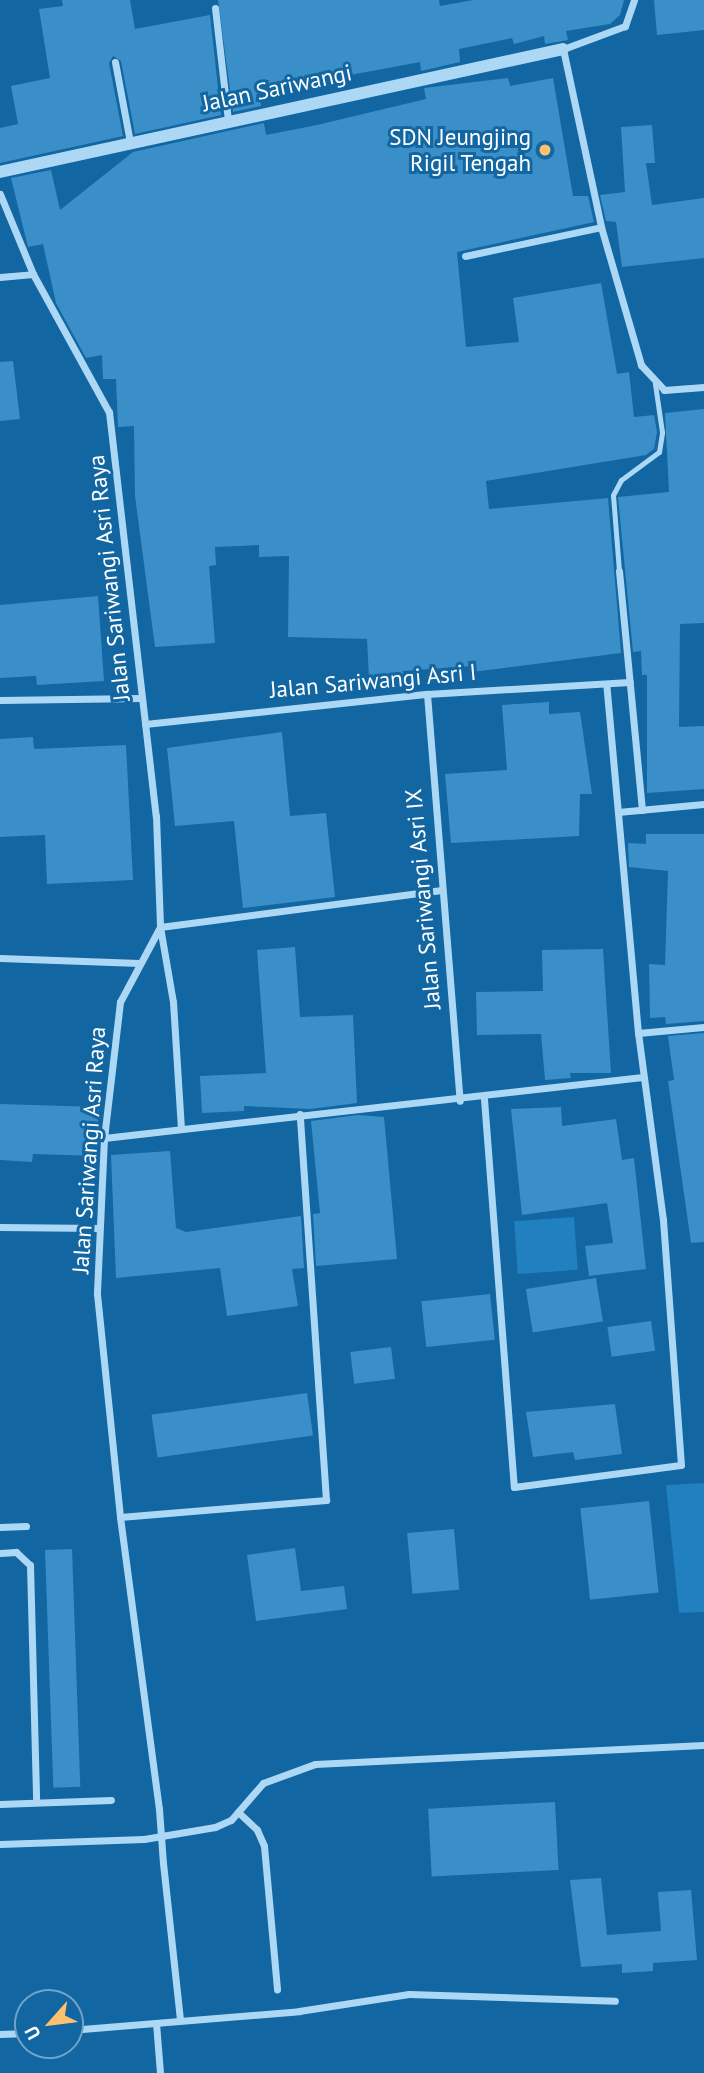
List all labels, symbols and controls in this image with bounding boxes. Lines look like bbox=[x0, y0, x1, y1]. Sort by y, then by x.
street label: Jalan Sariwangi bbox=[200, 59, 354, 117]
place label: SDN Jeungjing Rigil Tengah bbox=[389, 123, 531, 177]
marker: SDN Jeungjing Rigil Tengah bbox=[537, 142, 553, 158]
street label: Jalan Sariwangi Asri Raya bbox=[82, 453, 136, 703]
street label: Jalan Sariwangi Asri I bbox=[268, 658, 478, 704]
street label: Jalan Sariwangi Asri IX bbox=[400, 787, 446, 1011]
street label: Jalan Sariwangi Asri Raya bbox=[67, 1025, 111, 1275]
north arrow bbox=[14, 1989, 84, 2059]
text: U bbox=[19, 2022, 46, 2044]

